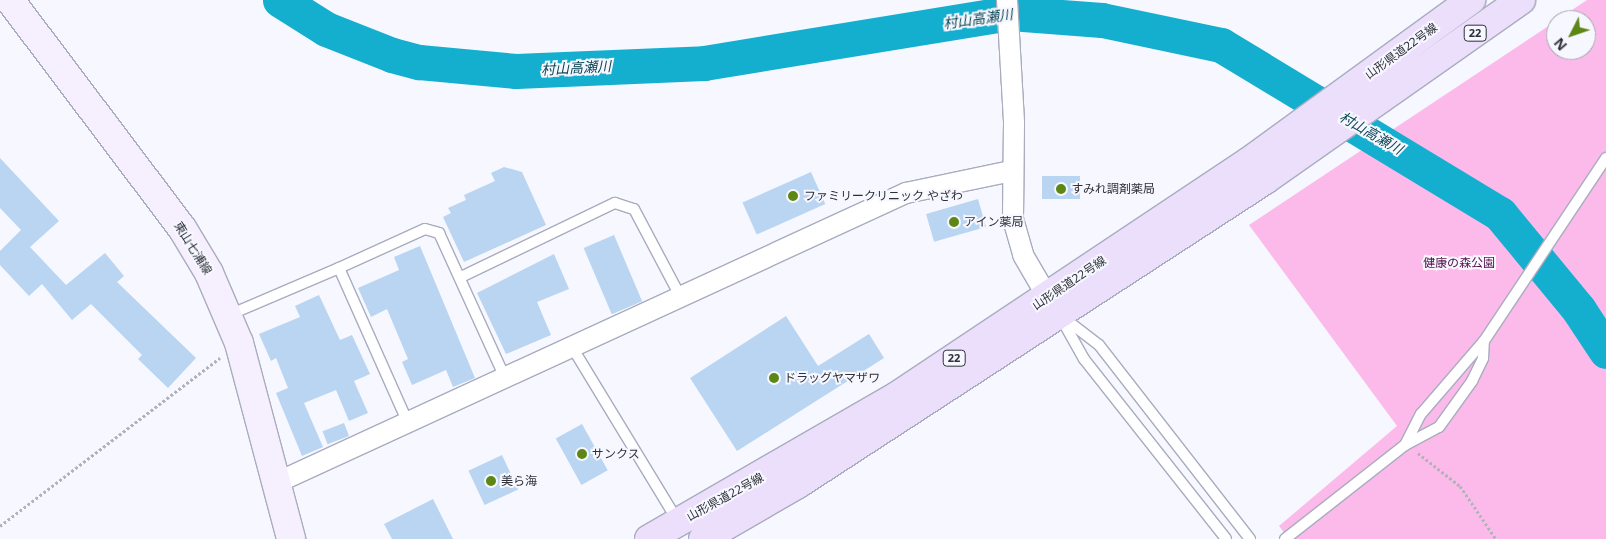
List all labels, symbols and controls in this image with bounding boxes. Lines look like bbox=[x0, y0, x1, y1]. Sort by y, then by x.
water label: 村山高瀬川 bbox=[942, 6, 1014, 32]
north arrow bbox=[1546, 10, 1596, 60]
street label: 山形県道22号線 bbox=[1362, 20, 1440, 82]
road number: 22 bbox=[1462, 24, 1488, 42]
text: N bbox=[1549, 34, 1571, 55]
water label: 村山高瀬川 bbox=[541, 58, 611, 78]
water label: 村山高瀬川 bbox=[1336, 108, 1406, 158]
place label: すみれ調剤薬局 bbox=[1071, 182, 1155, 196]
marker: すみれ調剤薬局 bbox=[1055, 183, 1067, 195]
marker: ファミリークリニック やざわ bbox=[786, 189, 800, 203]
place label: ファミリークリニック やざわ bbox=[804, 189, 963, 203]
place label: アイン薬局 bbox=[964, 215, 1024, 229]
marker: アイン薬局 bbox=[948, 216, 960, 228]
street label: 東山七浦線 bbox=[171, 219, 215, 277]
street label: 山形県道22号線 bbox=[1029, 253, 1109, 313]
park label: 健康の森公園 bbox=[1423, 256, 1495, 270]
road number: 22 bbox=[942, 349, 966, 366]
place label: ドラッグヤマザワ bbox=[784, 371, 880, 385]
marker: ドラッグヤマザワ bbox=[768, 372, 780, 384]
place label: サンクス bbox=[592, 447, 640, 461]
marker: サンクス bbox=[576, 448, 588, 460]
street label: 山形県道22号線 bbox=[684, 470, 766, 524]
place label: 美ら海 bbox=[501, 474, 537, 488]
marker: 美ら海 bbox=[485, 475, 497, 487]

